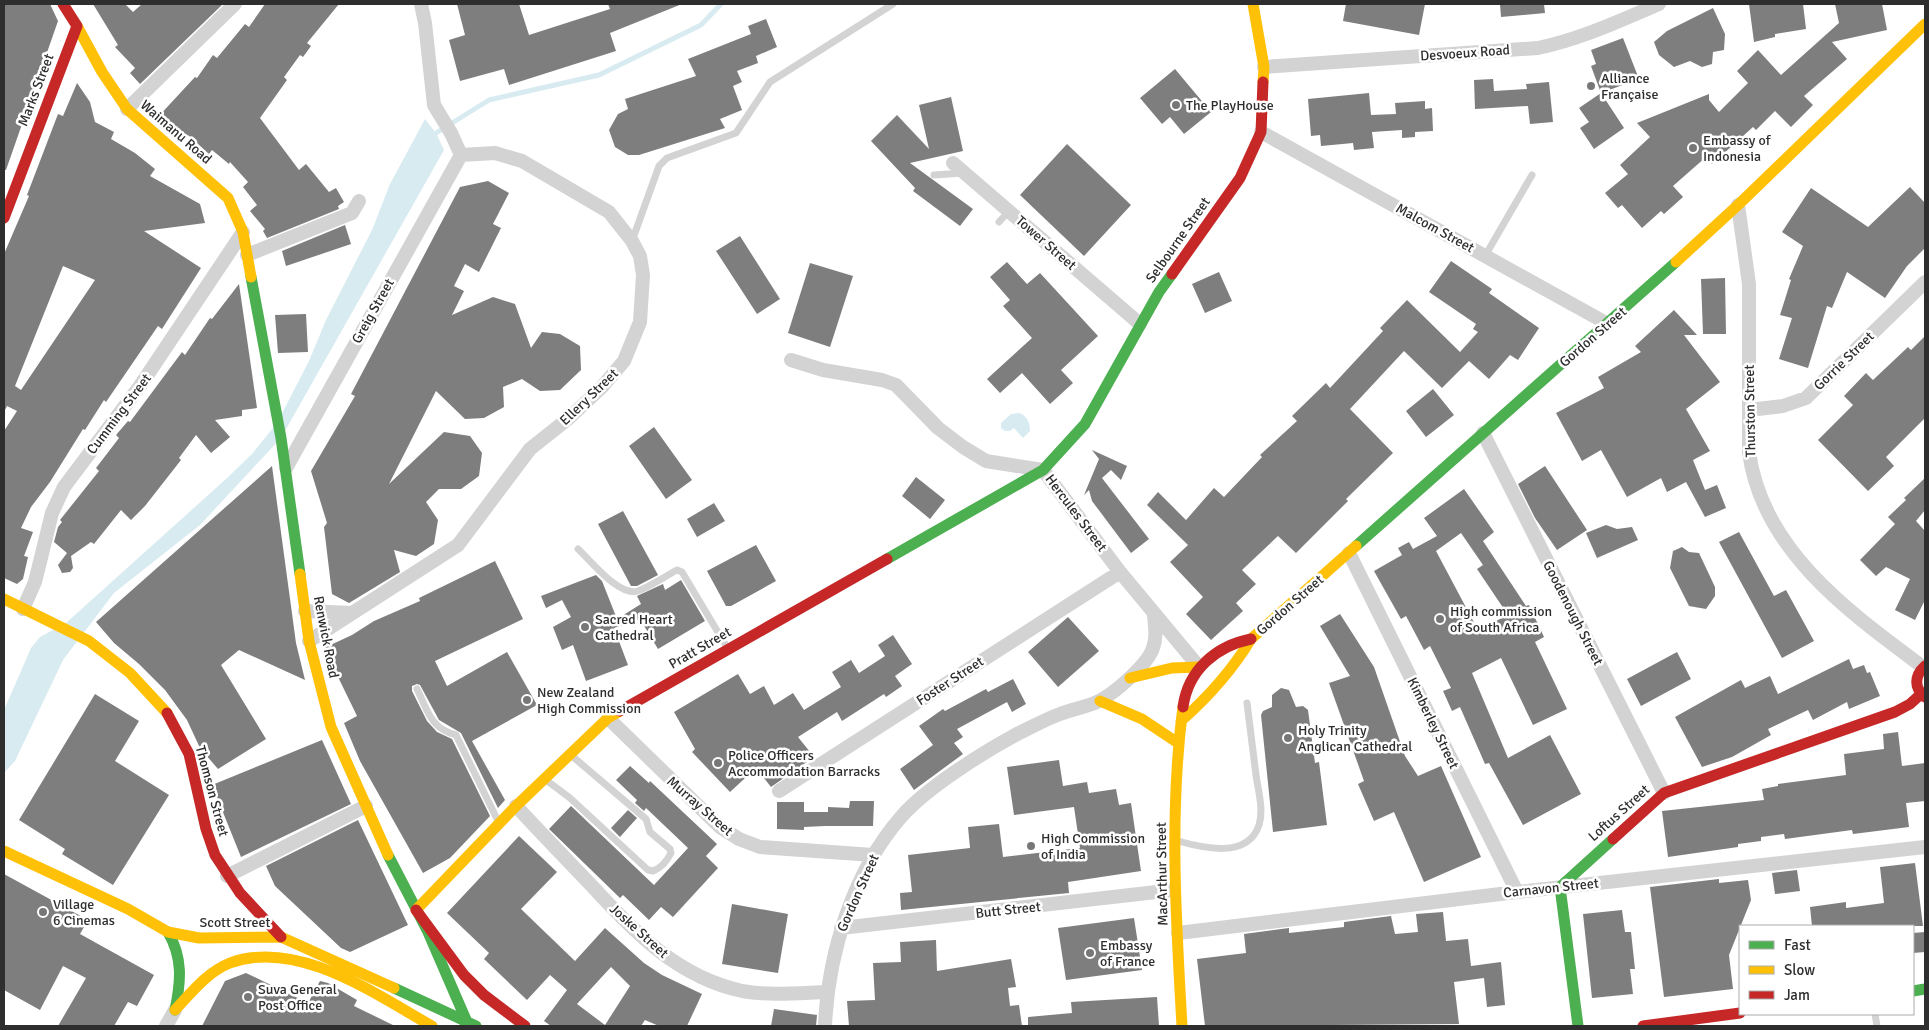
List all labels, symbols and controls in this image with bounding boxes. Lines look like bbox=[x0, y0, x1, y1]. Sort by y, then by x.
street label: Desvoeux Road bbox=[1420, 41, 1510, 65]
street label: Marks Street bbox=[14, 51, 58, 129]
place label: Alliance Française bbox=[1601, 70, 1658, 103]
marker: Alliance Française bbox=[1585, 80, 1597, 92]
street label: Waimanu Road bbox=[137, 96, 215, 168]
place label: The PlayHouse bbox=[1186, 97, 1274, 114]
marker: The PlayHouse bbox=[1170, 99, 1182, 111]
place label: Embassy of Indonesia bbox=[1703, 132, 1772, 165]
marker: Embassy of Indonesia bbox=[1687, 142, 1699, 154]
street label: Selbourne Street bbox=[1142, 194, 1214, 286]
street label: Malcom Street bbox=[1393, 200, 1477, 257]
street label: Tower Street bbox=[1012, 212, 1080, 274]
street label: Greig Street bbox=[348, 275, 398, 346]
street label: Gordon Street bbox=[1556, 303, 1630, 371]
street label: Gorrie Street bbox=[1810, 328, 1878, 394]
street label: Thurston Street bbox=[1741, 364, 1759, 457]
street label: Ellery Street bbox=[556, 365, 622, 429]
street label: Cumming Street bbox=[83, 370, 155, 458]
street label: Hercules Street bbox=[1041, 471, 1111, 555]
street label: Goodenough Street bbox=[1539, 558, 1607, 668]
street label: Gordon Street bbox=[1253, 571, 1327, 639]
street label: Renwick Road bbox=[310, 594, 342, 680]
place label: High commission of South Africa bbox=[1450, 603, 1552, 636]
place label: Sacred Heart Cathedral bbox=[595, 611, 673, 644]
marker: High commission of South Africa bbox=[1434, 613, 1446, 625]
marker: Sacred Heart Cathedral bbox=[579, 621, 591, 633]
street label: Pratt Street bbox=[666, 623, 734, 673]
street label: Foster Street bbox=[913, 653, 987, 709]
street label: Kimberley Street bbox=[1403, 674, 1463, 772]
place label: New Zealand High Commission bbox=[537, 684, 641, 717]
marker: New Zealand High Commission bbox=[521, 694, 533, 706]
place label: Holy Trinity Anglican Cathedral bbox=[1298, 722, 1412, 755]
marker: Holy Trinity Anglican Cathedral bbox=[1282, 732, 1294, 744]
street label: Thomson Street bbox=[192, 744, 232, 838]
place label: Police Officers Accommodation Barracks bbox=[728, 747, 880, 780]
marker: Police Officers Accommodation Barracks bbox=[712, 757, 724, 769]
street label: Murray Street bbox=[663, 773, 737, 839]
street label: Loftus Street bbox=[1585, 781, 1653, 845]
street label: MacArthur Street bbox=[1153, 822, 1171, 926]
place label: High Commission of India bbox=[1041, 830, 1145, 863]
marker: High Commission of India bbox=[1025, 840, 1037, 852]
street label: Gordon Street bbox=[833, 851, 883, 934]
street label: Carnavon Street bbox=[1502, 875, 1600, 901]
place label: Village 6 Cinemas bbox=[53, 896, 115, 929]
street label: Butt Street bbox=[975, 898, 1042, 922]
street label: Joske Street bbox=[606, 900, 672, 962]
marker: Village 6 Cinemas bbox=[37, 906, 49, 918]
street label: Scott Street bbox=[200, 914, 270, 931]
legend bbox=[1739, 925, 1914, 1015]
text: Fast bbox=[1784, 936, 1811, 954]
place label: Embassy of France bbox=[1100, 937, 1155, 970]
marker: Embassy of France bbox=[1084, 947, 1096, 959]
text: Slow bbox=[1784, 961, 1815, 979]
place label: Suva General Post Office bbox=[258, 981, 337, 1014]
text: Jam bbox=[1784, 986, 1810, 1004]
marker: Suva General Post Office bbox=[242, 991, 254, 1003]

